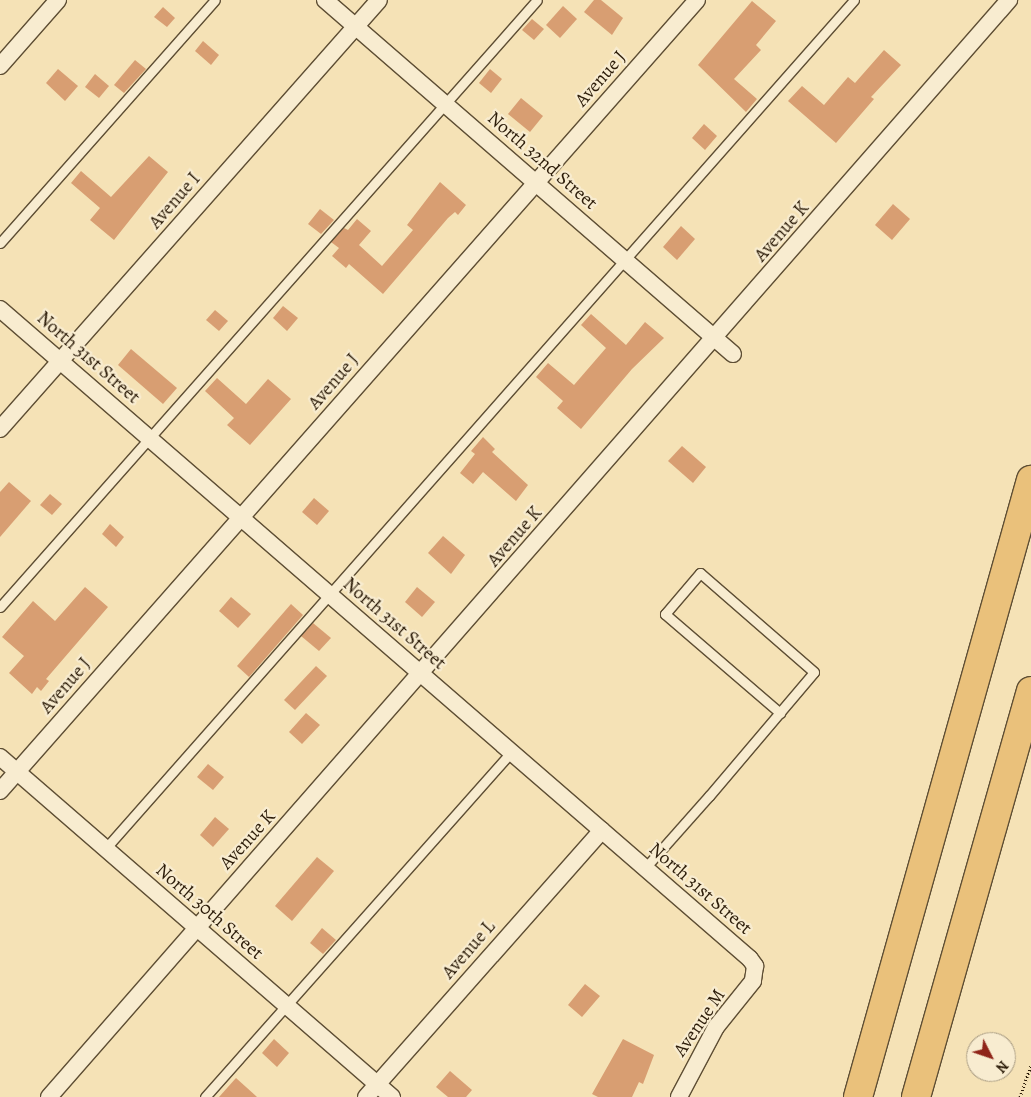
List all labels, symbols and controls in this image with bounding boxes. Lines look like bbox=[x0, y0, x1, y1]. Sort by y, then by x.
street label: Avenue J bbox=[571, 46, 631, 112]
street label: North 32nd Street bbox=[482, 107, 602, 215]
street label: Avenue I bbox=[144, 168, 206, 234]
street label: Avenue K bbox=[750, 197, 814, 267]
street label: North 31st Street bbox=[32, 307, 144, 409]
street label: Avenue J bbox=[304, 349, 364, 415]
street label: Avenue K bbox=[483, 502, 547, 572]
street label: North 31st Street bbox=[338, 573, 450, 675]
street label: Avenue J bbox=[36, 653, 96, 719]
street label: Avenue K bbox=[215, 806, 281, 874]
street label: North 31st Street bbox=[644, 838, 756, 940]
street label: North 30th Street bbox=[151, 859, 267, 965]
street label: Avenue L bbox=[437, 916, 501, 984]
street label: Avenue M bbox=[669, 985, 731, 1061]
north arrow bbox=[966, 1032, 1016, 1082]
text: N bbox=[991, 1056, 1012, 1077]

